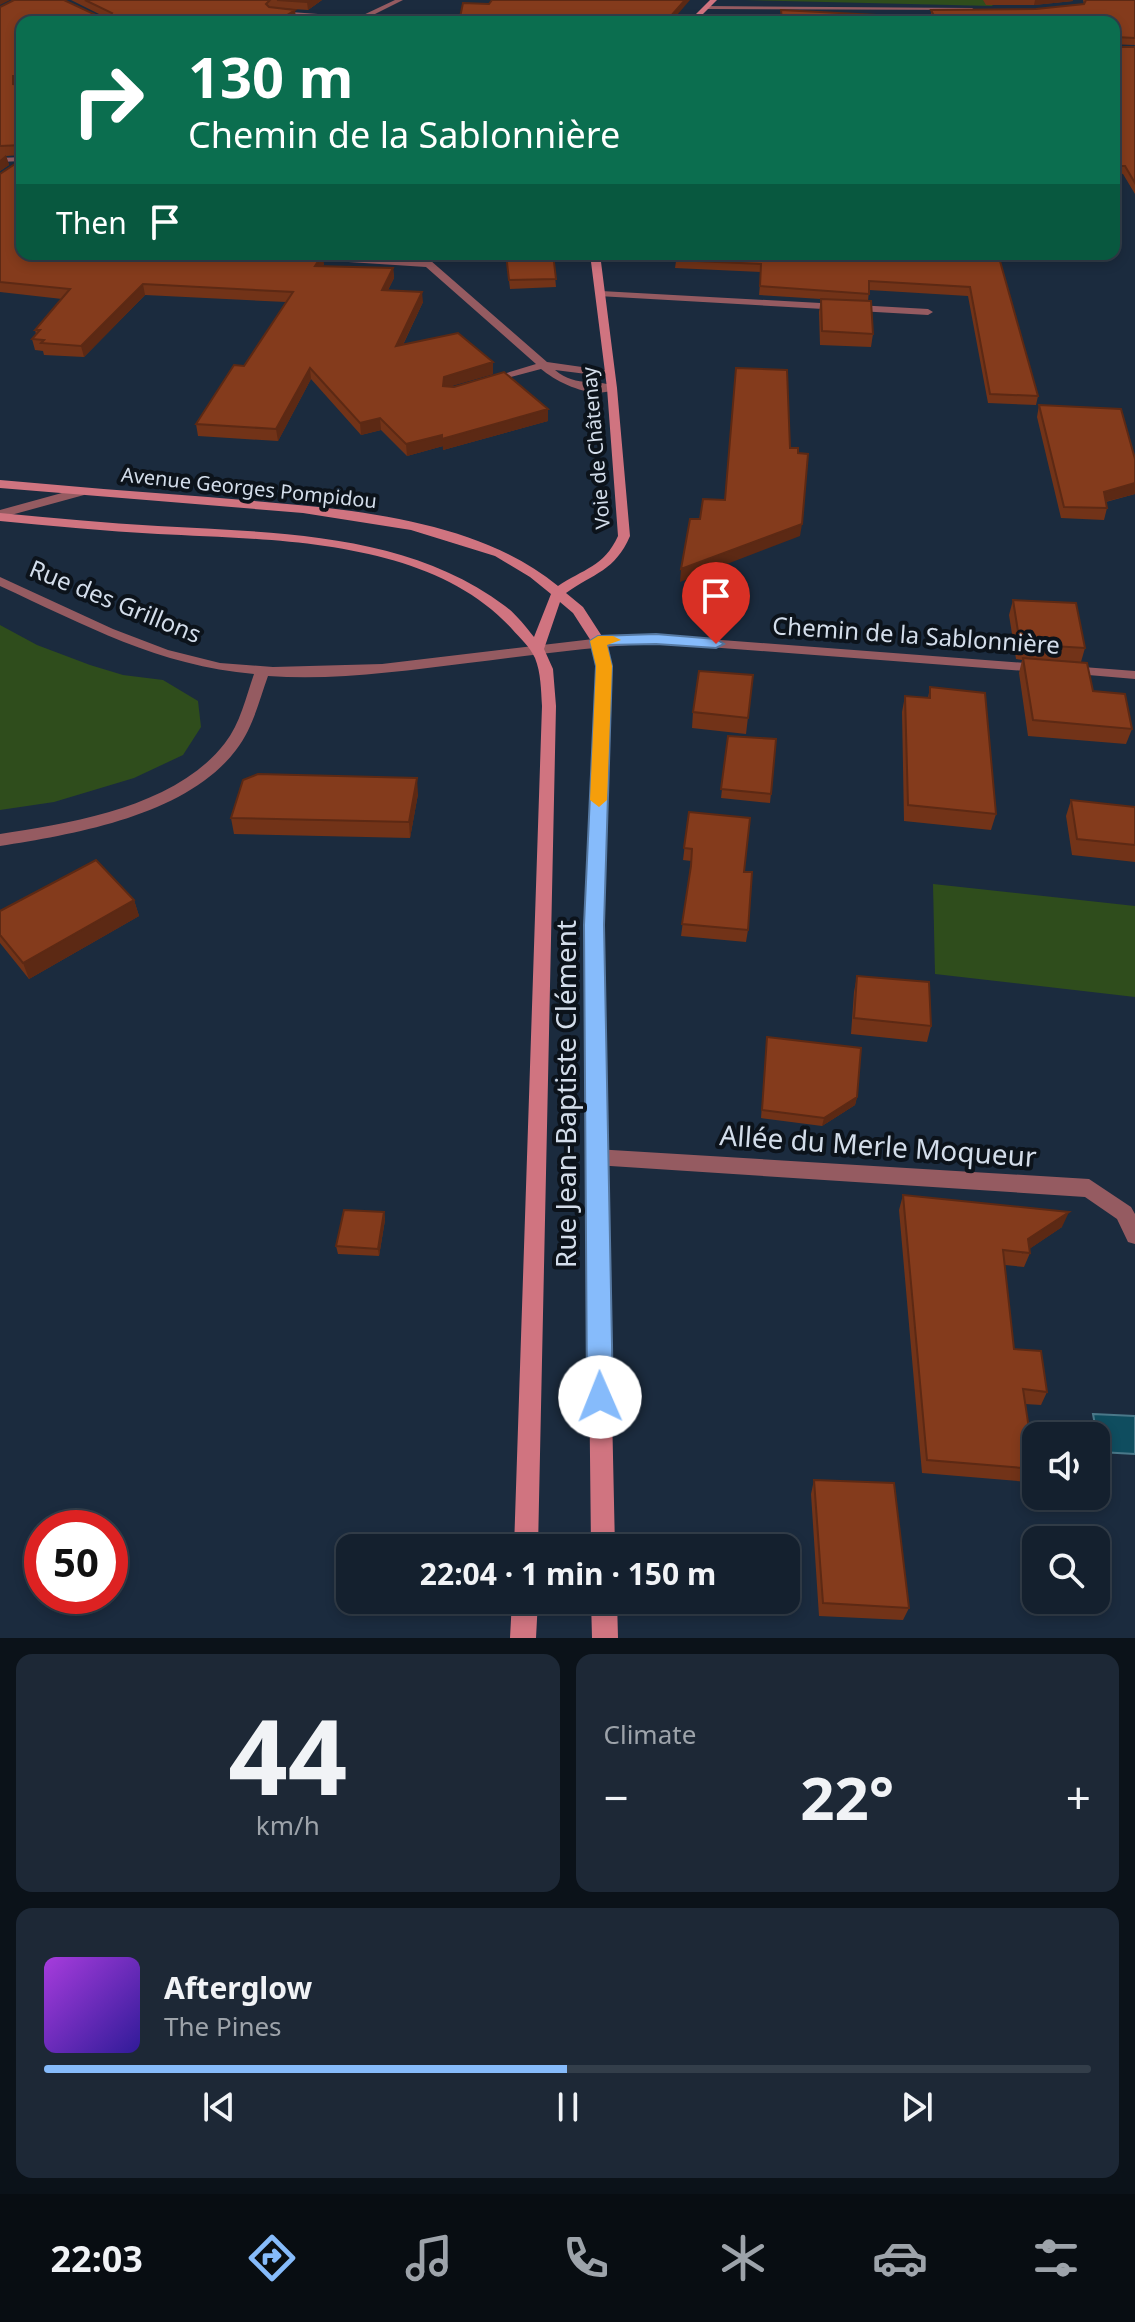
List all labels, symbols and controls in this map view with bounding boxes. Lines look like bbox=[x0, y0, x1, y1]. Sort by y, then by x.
text: 130 m bbox=[188, 38, 353, 114]
icon: right bbox=[56, 48, 160, 152]
text: Chemin de la Sablonnière bbox=[188, 110, 620, 159]
icon: arrive bbox=[143, 200, 187, 244]
text: Then bbox=[56, 202, 127, 243]
street label: Voie de Châtenay bbox=[575, 365, 616, 530]
street label: Avenue Georges Pompidou bbox=[120, 461, 378, 514]
street label: Rue des Grillons bbox=[25, 551, 206, 650]
pin bbox=[682, 562, 750, 644]
icon: arrive bbox=[694, 574, 738, 618]
street label: Chemin de la Sablonnière bbox=[771, 608, 1061, 661]
street label: Rue Jean-Baptiste Clément bbox=[546, 920, 584, 1268]
street label: Allée du Merle Moqueur bbox=[718, 1115, 1038, 1175]
position arrow bbox=[558, 1355, 642, 1439]
map controls bbox=[1022, 1422, 1110, 1614]
button: sound bbox=[1022, 1422, 1110, 1510]
speed limit sign: 50 bbox=[24, 1510, 128, 1614]
button: search bbox=[1022, 1526, 1110, 1614]
text: 22:04 · 1 min · 150 m bbox=[420, 1553, 716, 1594]
text: 44 bbox=[228, 1684, 347, 1825]
text: Climate bbox=[604, 1716, 696, 1752]
text: 22° bbox=[800, 1756, 894, 1838]
text: − bbox=[604, 1767, 629, 1827]
text: + bbox=[1066, 1767, 1091, 1827]
text: km/h bbox=[256, 1807, 320, 1843]
text: Afterglow bbox=[164, 1967, 312, 2008]
text: The Pines bbox=[164, 2008, 282, 2044]
icon: previous bbox=[197, 2085, 241, 2129]
icon: pause bbox=[546, 2085, 590, 2129]
icon: next bbox=[895, 2085, 939, 2129]
icon: directions bbox=[244, 2230, 300, 2286]
icon: music bbox=[401, 2230, 457, 2286]
icon: phone bbox=[558, 2230, 614, 2286]
icon: climate bbox=[715, 2230, 771, 2286]
icon: car bbox=[872, 2230, 928, 2286]
icon: filters bbox=[1028, 2230, 1084, 2286]
text: 22:03 bbox=[50, 2234, 143, 2283]

